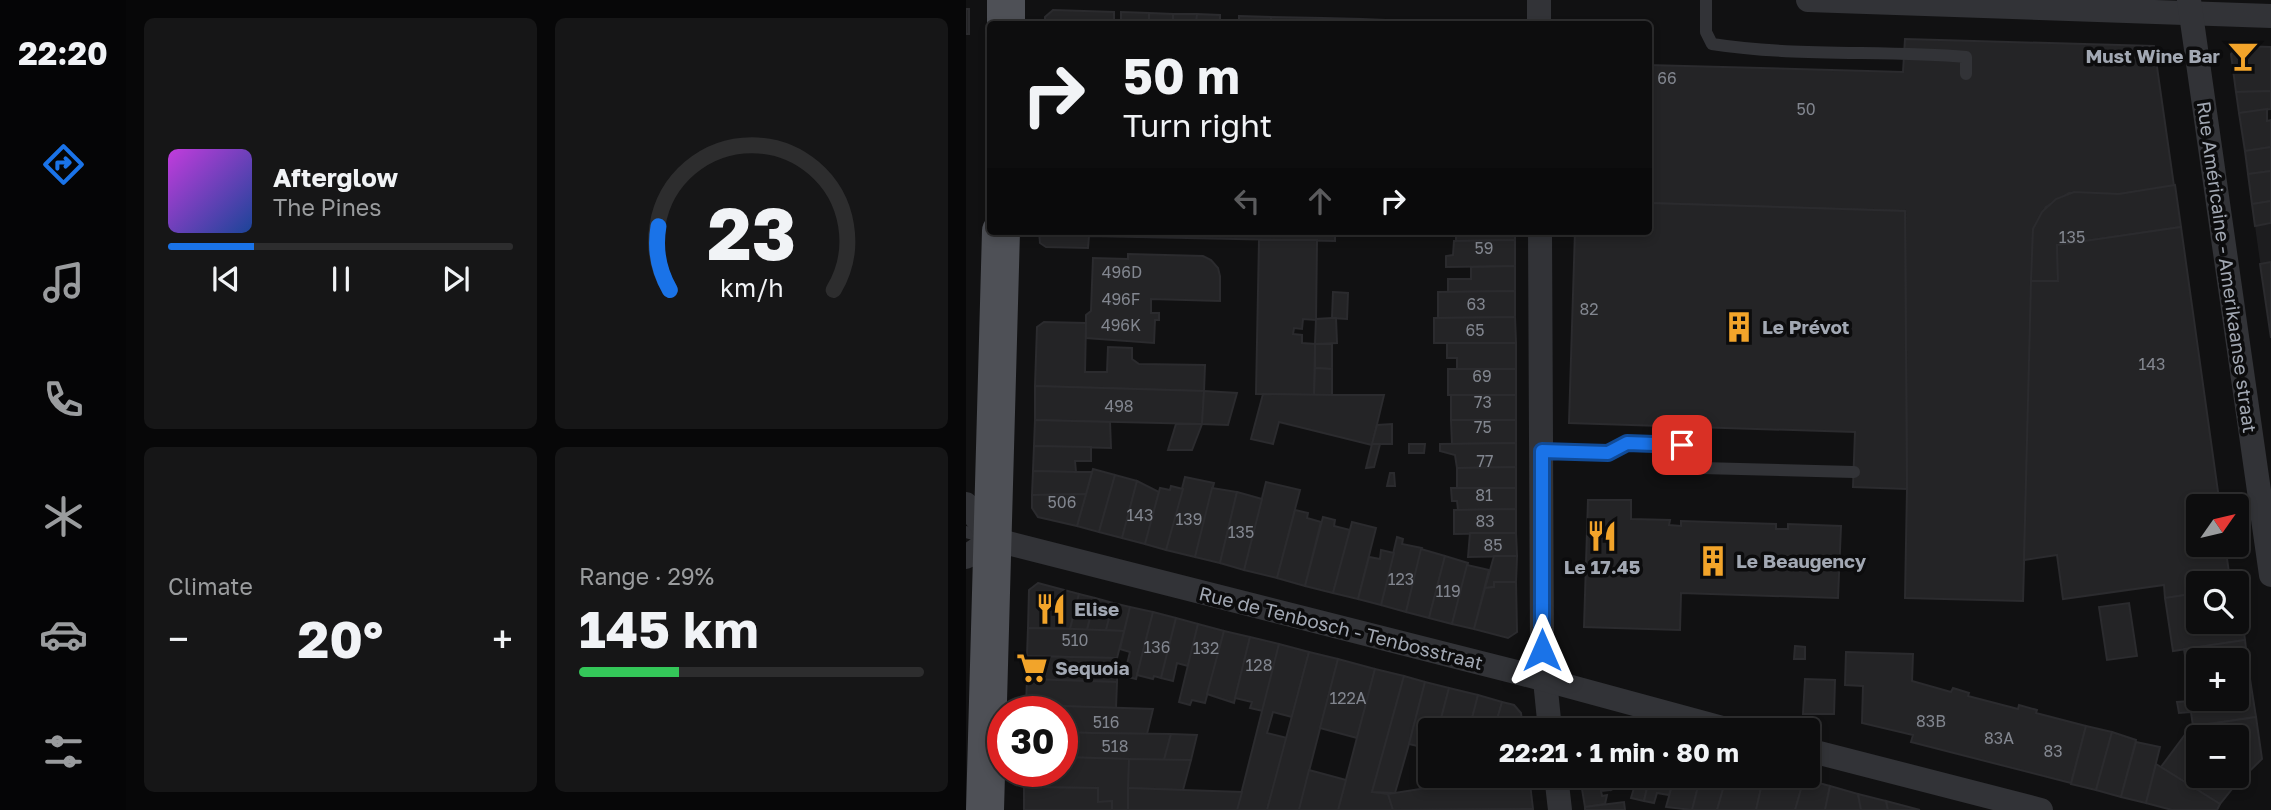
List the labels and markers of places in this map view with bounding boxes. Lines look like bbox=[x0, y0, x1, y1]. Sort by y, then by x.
bar icon: Must Wine Bar bbox=[2226, 39, 2260, 73]
place label: Must Wine Bar bbox=[2085, 44, 2221, 67]
building icon: Le Prévot bbox=[1722, 310, 1756, 344]
place label: Le Prévot bbox=[1762, 315, 1850, 338]
pin bbox=[1652, 415, 1712, 475]
restaurant icon: Le 17.45 bbox=[1585, 519, 1619, 553]
building icon: Le Beaugency bbox=[1696, 544, 1730, 578]
place label: Le Beaugency bbox=[1736, 549, 1867, 572]
place label: Le 17.45 bbox=[1564, 555, 1640, 578]
restaurant icon: Elise bbox=[1034, 592, 1068, 626]
place label: Elise bbox=[1074, 597, 1119, 620]
supermarket icon: Sequoia bbox=[1015, 651, 1049, 685]
place label: Sequoia bbox=[1055, 656, 1130, 679]

